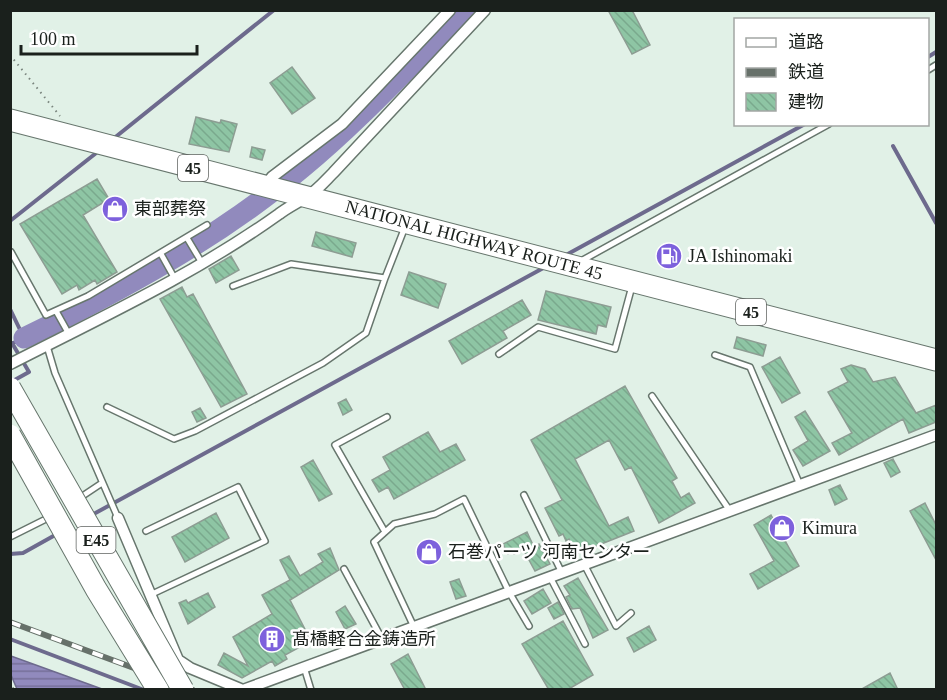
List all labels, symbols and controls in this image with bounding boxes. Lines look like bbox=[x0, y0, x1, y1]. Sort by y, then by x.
scale bar bbox=[21, 18, 196, 56]
legend bbox=[734, 18, 929, 126]
text: 100 m bbox=[30, 29, 76, 49]
text: 道路 bbox=[788, 32, 824, 52]
text: 鉄道 bbox=[788, 62, 824, 82]
text: 建物 bbox=[788, 92, 824, 112]
road number: 45 bbox=[178, 155, 208, 181]
shop icon: 東部葬祭 bbox=[100, 194, 130, 224]
street label: NATIONAL HIGHWAY ROUTE 45 bbox=[343, 196, 605, 284]
place label: 東部葬祭 bbox=[134, 199, 206, 219]
fuel station icon: JA Ishinomaki bbox=[654, 241, 684, 271]
place label: JA Ishinomaki bbox=[688, 246, 793, 266]
road number: 45 bbox=[736, 299, 766, 325]
shop icon: Kimura bbox=[767, 513, 797, 543]
place label: Kimura bbox=[802, 518, 857, 538]
road number: E45 bbox=[76, 527, 116, 553]
shop icon: 石巻パーツ 河南センター bbox=[414, 537, 444, 567]
place label: 石巻パーツ 河南センター bbox=[448, 542, 650, 562]
building icon: 髙橋軽合金鋳造所 bbox=[257, 624, 287, 654]
place label: 髙橋軽合金鋳造所 bbox=[292, 629, 436, 649]

